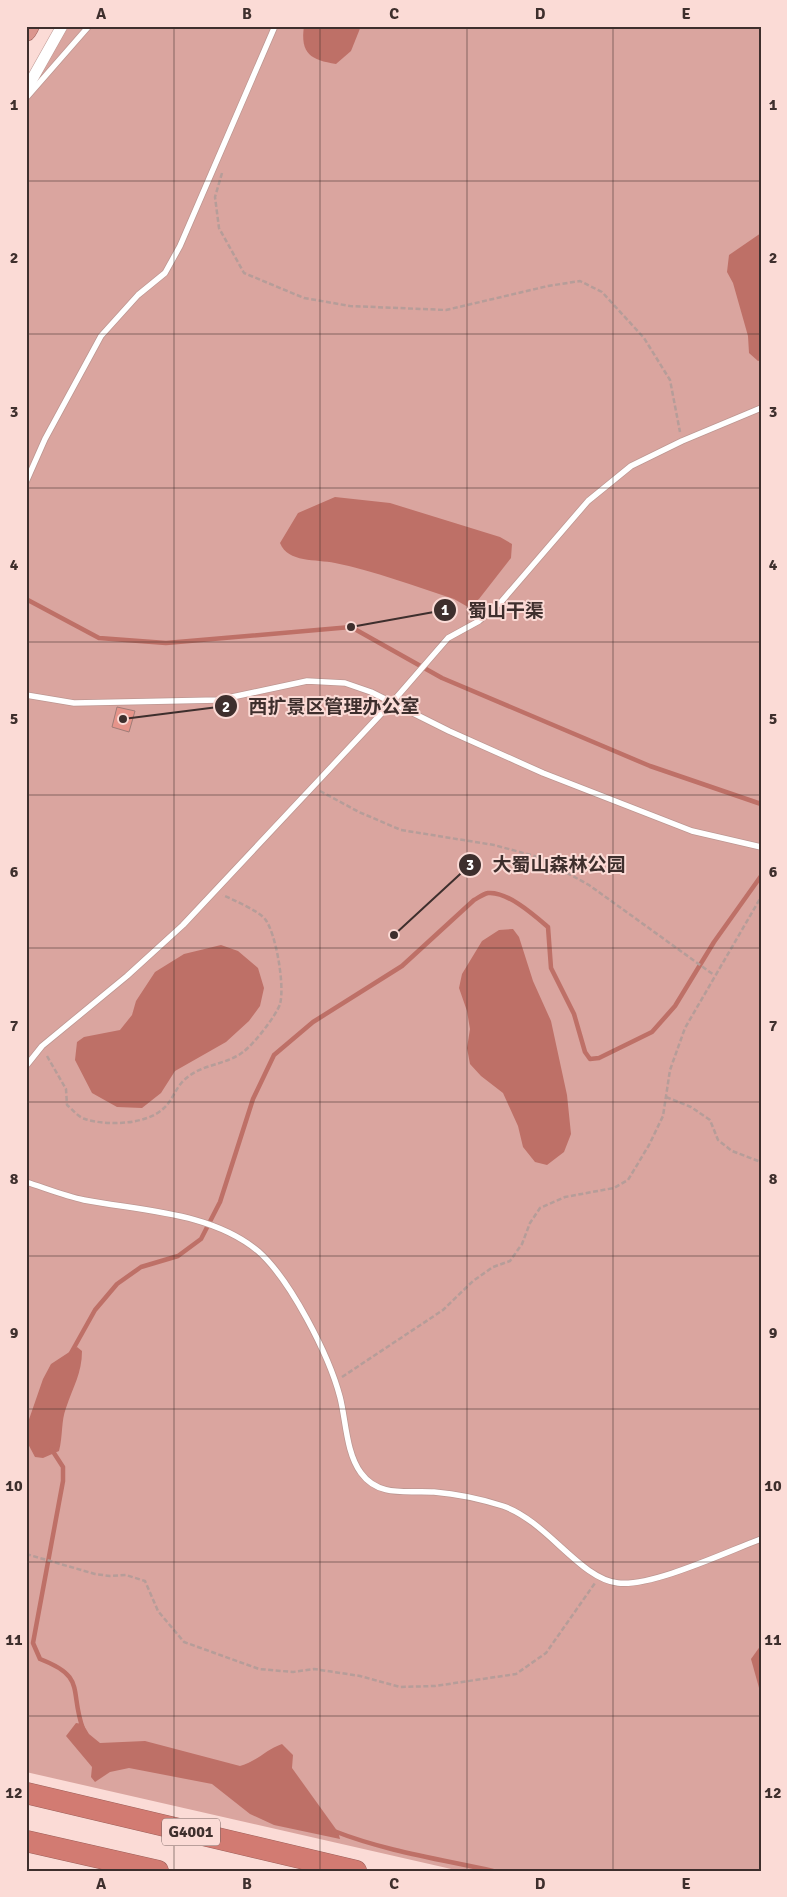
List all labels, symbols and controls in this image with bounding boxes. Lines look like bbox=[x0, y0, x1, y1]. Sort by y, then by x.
text: A bbox=[96, 4, 107, 24]
text: B bbox=[242, 4, 252, 24]
text: C bbox=[389, 4, 399, 24]
text: D bbox=[535, 4, 546, 24]
text: E bbox=[681, 4, 691, 24]
text: 1 bbox=[10, 95, 19, 115]
text: 1 bbox=[769, 95, 778, 115]
text: 2 bbox=[10, 248, 18, 268]
text: 2 bbox=[769, 248, 777, 268]
text: 3 bbox=[10, 402, 18, 422]
text: 3 bbox=[769, 402, 777, 422]
text: 4 bbox=[10, 555, 19, 575]
text: 4 bbox=[769, 555, 778, 575]
callout: 蜀山干渠 bbox=[433, 593, 554, 627]
text: 蜀山干渠 bbox=[468, 599, 544, 623]
text: 1 bbox=[441, 601, 449, 619]
callout: 西扩景区管理办公室 bbox=[213, 689, 429, 723]
text: 西扩景区管理办公室 bbox=[248, 695, 420, 719]
text: 2 bbox=[222, 698, 230, 716]
text: 5 bbox=[10, 709, 18, 729]
text: 5 bbox=[769, 709, 777, 729]
callout: 大蜀山森林公园 bbox=[458, 848, 636, 882]
text: 大蜀山森林公园 bbox=[492, 853, 626, 877]
text: 3 bbox=[466, 856, 474, 874]
text: 6 bbox=[10, 862, 19, 882]
text: 6 bbox=[769, 862, 778, 882]
text: 7 bbox=[10, 1016, 19, 1036]
text: 7 bbox=[769, 1016, 778, 1036]
text: 8 bbox=[10, 1169, 19, 1189]
text: 8 bbox=[769, 1169, 778, 1189]
text: 9 bbox=[10, 1323, 19, 1343]
text: 9 bbox=[769, 1323, 778, 1343]
text: 10 bbox=[5, 1476, 23, 1496]
text: 10 bbox=[764, 1476, 782, 1496]
text: 11 bbox=[5, 1630, 23, 1650]
text: 11 bbox=[764, 1630, 782, 1650]
text: 12 bbox=[5, 1783, 23, 1803]
text: 12 bbox=[764, 1783, 782, 1803]
road number: G4001 bbox=[162, 1818, 220, 1845]
text: A bbox=[96, 1874, 107, 1894]
text: B bbox=[242, 1874, 252, 1894]
text: C bbox=[389, 1874, 399, 1894]
text: D bbox=[535, 1874, 546, 1894]
text: E bbox=[681, 1874, 691, 1894]

